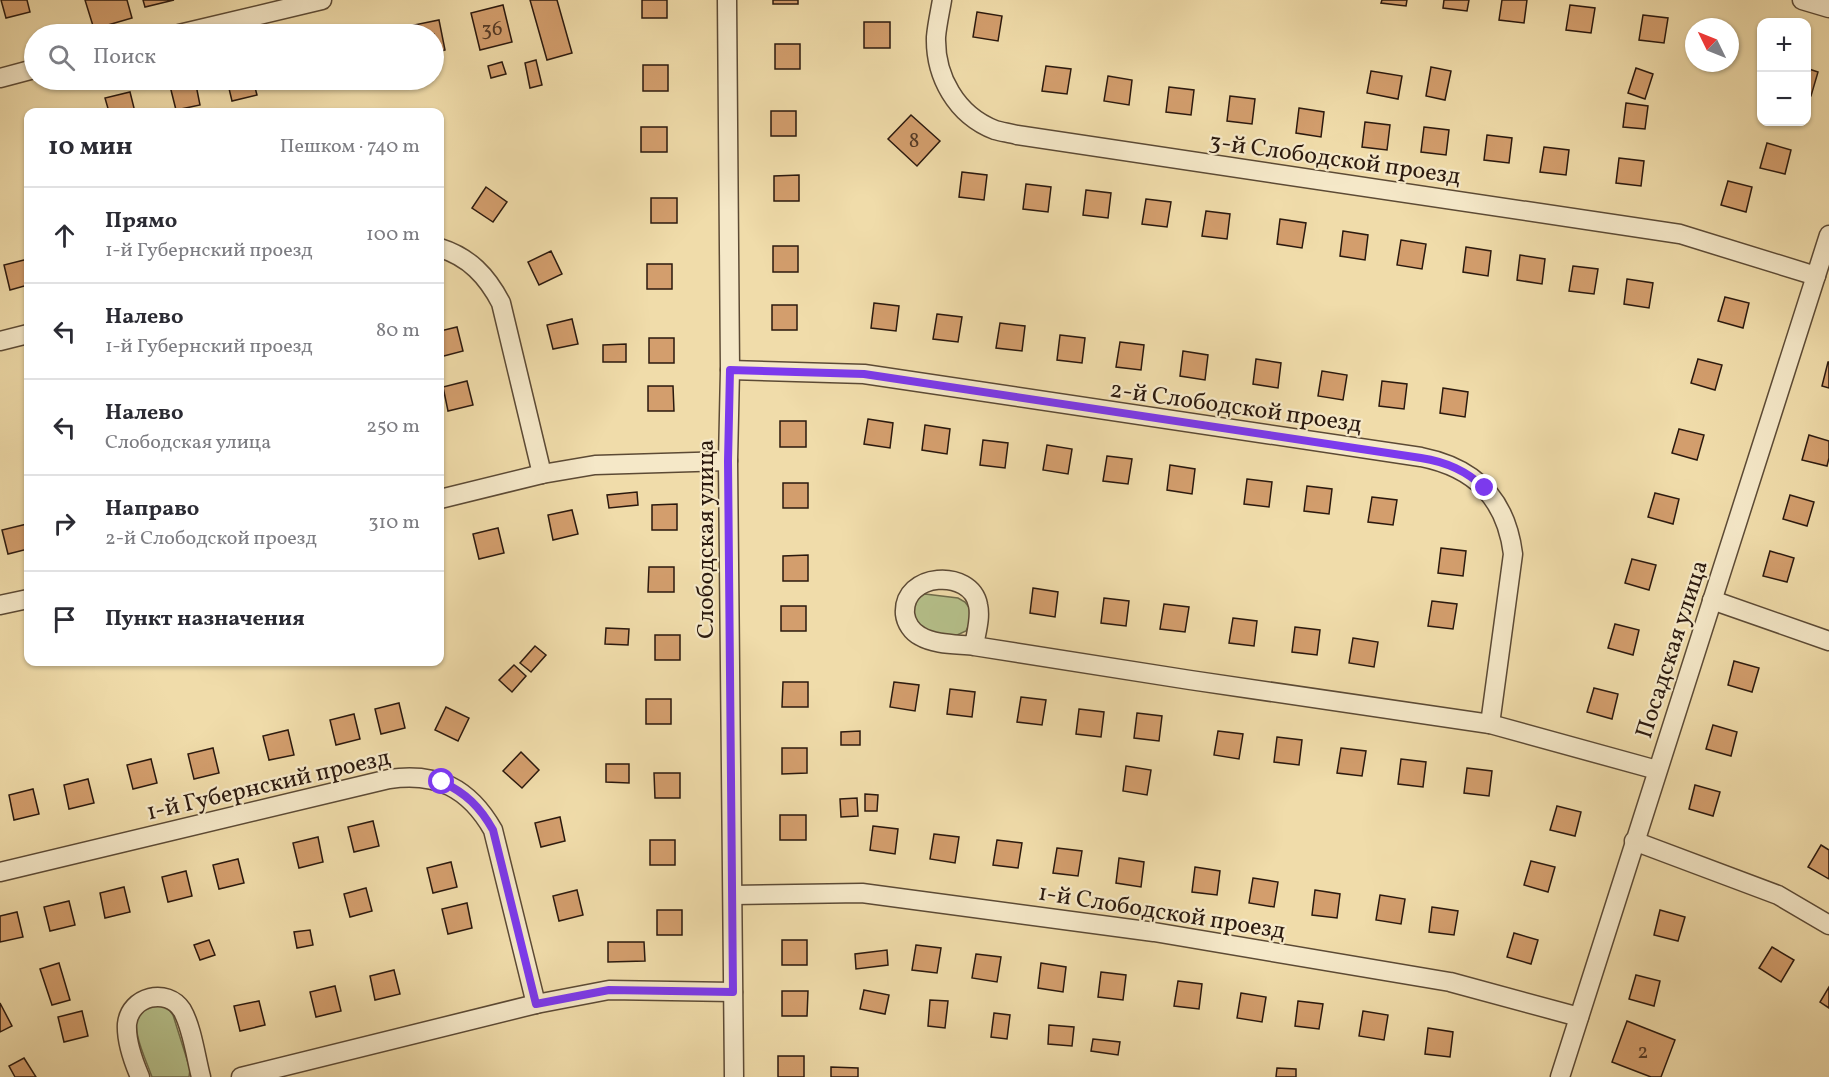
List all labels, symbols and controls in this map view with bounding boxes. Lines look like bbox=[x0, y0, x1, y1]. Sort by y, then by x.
house number: 36 bbox=[481, 15, 503, 44]
north arrow bbox=[1685, 18, 1739, 72]
map controls bbox=[1757, 18, 1811, 126]
button: + bbox=[1757, 18, 1811, 72]
search box bbox=[24, 24, 444, 90]
icon: search bbox=[45, 41, 78, 74]
text: Поиск bbox=[93, 42, 156, 73]
button: − bbox=[1757, 72, 1811, 126]
street label: 3-й Слободской проезд bbox=[1207, 126, 1463, 195]
house number: 8 bbox=[909, 127, 919, 156]
text: 10 мин bbox=[48, 129, 133, 165]
text: Пешком · 740 m bbox=[280, 133, 420, 161]
text: Прямо bbox=[105, 206, 177, 237]
icon: ahead bbox=[48, 219, 81, 252]
text: 100 m bbox=[366, 221, 420, 249]
text: 1-й Губернский проезд bbox=[105, 237, 313, 265]
text: Налево bbox=[105, 302, 184, 333]
icon: left bbox=[48, 315, 81, 348]
text: 80 m bbox=[376, 317, 420, 345]
text: 1-й Губернский проезд bbox=[105, 333, 313, 361]
street label: 2-й Слободской проезд bbox=[1108, 373, 1364, 443]
text: Налево bbox=[105, 398, 184, 429]
icon: left bbox=[48, 411, 81, 444]
text: 250 m bbox=[366, 413, 420, 441]
text: Слободская улица bbox=[105, 429, 271, 457]
street label: Слободская улица bbox=[690, 439, 724, 639]
route end bbox=[1471, 474, 1497, 500]
text: Направо bbox=[105, 494, 199, 525]
icon: right bbox=[48, 507, 81, 540]
text: 310 m bbox=[368, 509, 420, 537]
text: 2-й Слободской проезд bbox=[105, 525, 317, 553]
street label: Посадская улица bbox=[1628, 556, 1718, 743]
icon: arrive bbox=[48, 603, 81, 636]
text: Пункт назначения bbox=[105, 604, 305, 635]
street label: 1-й Губернский проезд bbox=[143, 741, 394, 831]
route start bbox=[428, 768, 454, 794]
street label: 1-й Слободской проезд bbox=[1036, 877, 1288, 949]
house number: 2 bbox=[1637, 1038, 1649, 1067]

